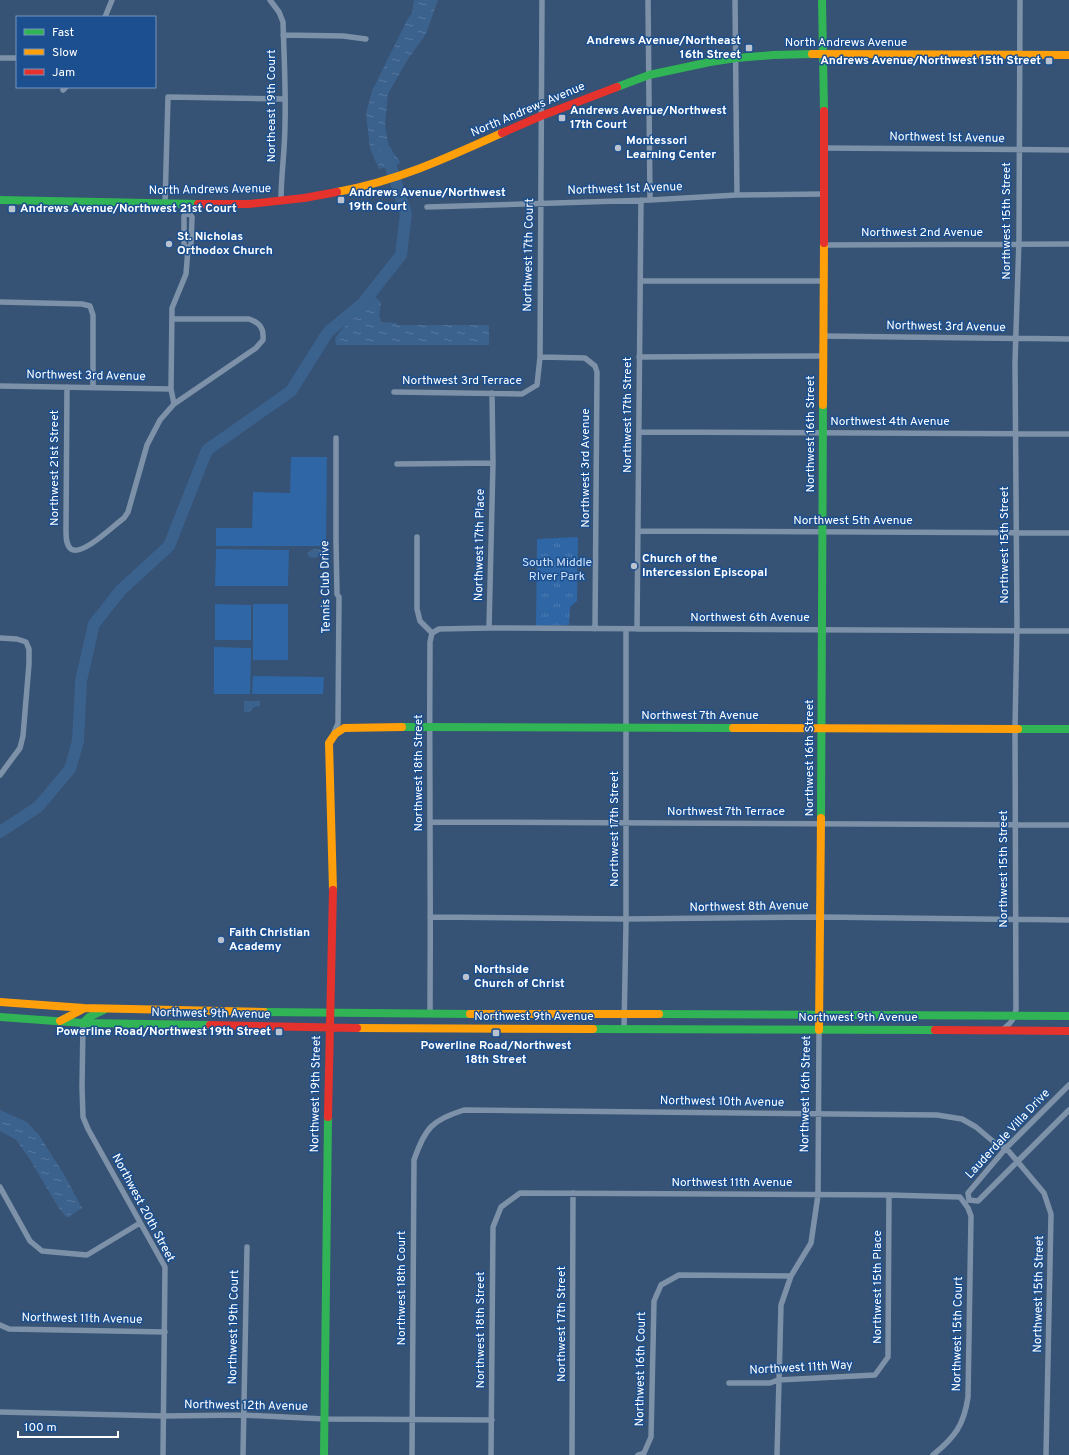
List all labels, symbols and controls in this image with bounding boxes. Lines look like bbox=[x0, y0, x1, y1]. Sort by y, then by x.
legend bbox=[16, 16, 156, 88]
text: Fast bbox=[52, 25, 74, 41]
place label: Andrews Avenue/Northeast 16th Street bbox=[586, 33, 741, 63]
street label: North Andrews Avenue bbox=[785, 35, 907, 51]
marker: Andrews Avenue/Northeast 16th Street bbox=[744, 43, 754, 53]
text: Slow bbox=[52, 45, 78, 61]
street label: Northeast 19th Court bbox=[264, 49, 280, 163]
place label: Andrews Avenue/Northwest 15th Street bbox=[820, 53, 1041, 69]
marker: Andrews Avenue/Northwest 15th Street bbox=[1044, 56, 1054, 66]
text: Jam bbox=[52, 65, 75, 81]
street label: North Andrews Avenue bbox=[468, 79, 588, 141]
place label: Andrews Avenue/Northwest 17th Court bbox=[570, 103, 727, 133]
marker: Andrews Avenue/Northwest 17th Court bbox=[557, 113, 567, 123]
street label: Northwest 1st Avenue bbox=[889, 129, 1005, 147]
place label: Montessori Learning Center bbox=[626, 133, 716, 163]
marker: Montessori Learning Center bbox=[613, 143, 623, 153]
street label: Northwest 15th Street bbox=[999, 162, 1015, 280]
street label: Northwest 1st Avenue bbox=[567, 179, 683, 199]
street label: North Andrews Avenue bbox=[149, 181, 271, 199]
place label: Andrews Avenue/Northwest 19th Court bbox=[349, 185, 506, 215]
marker: Andrews Avenue/Northwest 19th Court bbox=[336, 195, 346, 205]
street label: Northwest 17th Court bbox=[520, 198, 538, 312]
place label: Andrews Avenue/Northwest 21st Court bbox=[20, 201, 237, 217]
marker: Andrews Avenue/Northwest 21st Court bbox=[7, 204, 17, 214]
street label: Northwest 2nd Avenue bbox=[861, 225, 983, 241]
place label: St. Nicholas Orthodox Church bbox=[177, 229, 273, 259]
marker: St. Nicholas Orthodox Church bbox=[164, 239, 174, 249]
street label: Northwest 3rd Avenue bbox=[886, 318, 1006, 336]
street label: Northwest 17th Street bbox=[620, 357, 636, 473]
street label: Northwest 3rd Avenue bbox=[26, 367, 146, 385]
street label: Northwest 3rd Terrace bbox=[402, 373, 522, 389]
street label: Northwest 16th Street bbox=[803, 375, 819, 493]
street label: Northwest 3rd Avenue bbox=[578, 408, 594, 528]
street label: Northwest 21st Street bbox=[47, 410, 63, 526]
street label: Northwest 4th Avenue bbox=[830, 414, 950, 430]
street label: Northwest 15th Street bbox=[997, 486, 1013, 604]
street label: Northwest 17th Place bbox=[471, 489, 489, 601]
street label: Northwest 5th Avenue bbox=[793, 513, 913, 529]
street label: Tennis Club Drive bbox=[317, 540, 335, 634]
place label: Church of the Intercession Episcopal bbox=[642, 551, 767, 581]
park label: South Middle RIver Park bbox=[522, 555, 592, 585]
marker: Church of the Intercession Episcopal bbox=[629, 561, 639, 571]
street label: Northwest 6th Avenue bbox=[690, 610, 810, 626]
street label: Northwest 16th Street bbox=[802, 699, 818, 817]
street label: Northwest 7th Avenue bbox=[641, 708, 759, 724]
street label: Northwest 18th Street bbox=[411, 714, 427, 832]
street label: Northwest 17th Street bbox=[607, 771, 623, 887]
street label: Northwest 7th Terrace bbox=[667, 804, 785, 820]
street label: Northwest 15th Street bbox=[996, 810, 1012, 928]
street label: Northwest 8th Avenue bbox=[689, 898, 809, 916]
place label: Faith Christian Academy bbox=[229, 925, 310, 955]
marker: Faith Christian Academy bbox=[216, 935, 226, 945]
place label: Northside Church of Christ bbox=[474, 962, 565, 992]
marker: Northside Church of Christ bbox=[461, 972, 471, 982]
street label: Northwest 9th Avenue bbox=[151, 1005, 271, 1023]
street label: Northwest 9th Avenue bbox=[474, 1009, 594, 1025]
street label: Northwest 9th Avenue bbox=[798, 1010, 918, 1026]
place label: Powerline Road/Northwest 19th Street bbox=[56, 1024, 271, 1040]
marker: Powerline Road/Northwest 19th Street bbox=[274, 1027, 284, 1037]
marker: Powerline Road/Northwest 18th Street bbox=[491, 1028, 501, 1038]
street label: Northwest 19th Street bbox=[307, 1035, 325, 1153]
street label: Northwest 16th Street bbox=[797, 1035, 815, 1153]
place label: Powerline Road/Northwest 18th Street bbox=[421, 1038, 572, 1068]
street label: Lauderdale Villa Drive bbox=[962, 1086, 1054, 1182]
street label: Northwest 10th Avenue bbox=[660, 1093, 784, 1111]
street label: Northwest 20th Street bbox=[108, 1151, 178, 1265]
street label: Northwest 11th Avenue bbox=[671, 1175, 793, 1191]
street label: Northwest 15th Place bbox=[870, 1230, 886, 1344]
street label: Northwest 18th Court bbox=[394, 1231, 410, 1345]
street label: Northwest 15th Street bbox=[1030, 1235, 1048, 1353]
street label: Northwest 17th Street bbox=[554, 1266, 570, 1382]
street label: Northwest 19th Court bbox=[225, 1269, 243, 1385]
street label: Northwest 18th Street bbox=[473, 1271, 489, 1389]
street label: Northwest 15th Court bbox=[949, 1276, 967, 1392]
street label: Northwest 11th Avenue bbox=[21, 1310, 143, 1328]
street label: Northwest 16th Court bbox=[632, 1311, 650, 1427]
street label: Northwest 11th Way bbox=[749, 1357, 853, 1379]
street label: Northwest 12th Avenue bbox=[184, 1397, 308, 1415]
scale bar bbox=[18, 1413, 118, 1439]
text: 100 m bbox=[24, 1420, 57, 1436]

